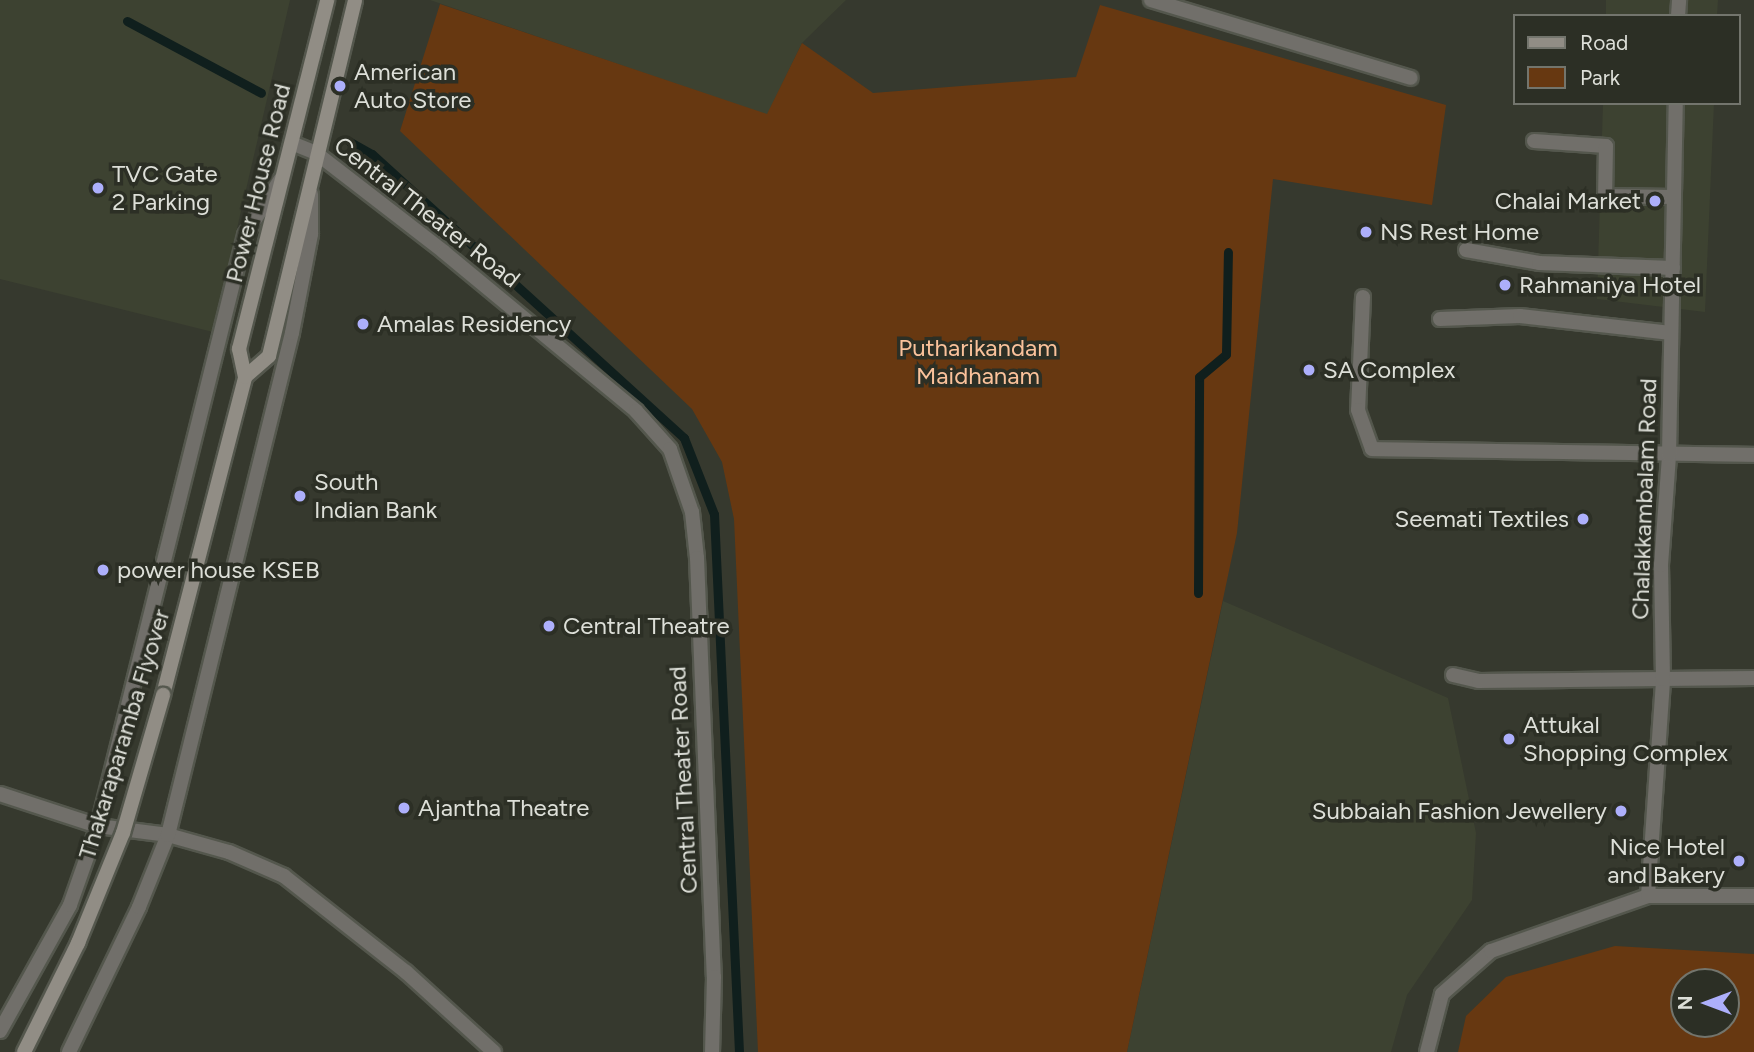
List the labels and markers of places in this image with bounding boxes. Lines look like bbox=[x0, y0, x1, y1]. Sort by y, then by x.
place label: American Auto Store bbox=[354, 58, 471, 114]
marker: American Auto Store bbox=[332, 78, 348, 94]
place label: TVC Gate 2 Parking bbox=[112, 160, 218, 216]
marker: TVC Gate 2 Parking bbox=[90, 180, 106, 196]
place label: Chalai Market bbox=[1495, 187, 1641, 215]
marker: Chalai Market bbox=[1647, 193, 1663, 209]
place label: NS Rest Home bbox=[1380, 218, 1539, 246]
marker: NS Rest Home bbox=[1358, 224, 1374, 240]
place label: Rahmaniya Hotel bbox=[1519, 271, 1701, 299]
marker: Rahmaniya Hotel bbox=[1497, 277, 1513, 293]
place label: Amalas Residency bbox=[377, 310, 571, 338]
marker: Amalas Residency bbox=[355, 316, 371, 332]
place label: SA Complex bbox=[1323, 356, 1455, 384]
marker: SA Complex bbox=[1301, 362, 1317, 378]
place label: South Indian Bank bbox=[314, 468, 437, 524]
marker: South Indian Bank bbox=[292, 488, 308, 504]
place label: Seemati Textiles bbox=[1394, 505, 1569, 533]
marker: Seemati Textiles bbox=[1575, 511, 1591, 527]
place label: power house KSEB bbox=[117, 556, 320, 584]
marker: power house KSEB bbox=[95, 562, 111, 578]
place label: Central Theatre bbox=[563, 612, 730, 640]
marker: Central Theatre bbox=[541, 618, 557, 634]
place label: Attukal Shopping Complex bbox=[1523, 711, 1728, 767]
marker: Attukal Shopping Complex bbox=[1501, 731, 1517, 747]
place label: Ajantha Theatre bbox=[418, 794, 589, 822]
place label: Subbaiah Fashion Jewellery bbox=[1312, 797, 1607, 825]
marker: Ajantha Theatre bbox=[396, 800, 412, 816]
marker: Subbaiah Fashion Jewellery bbox=[1613, 803, 1629, 819]
place label: Nice Hotel and Bakery bbox=[1607, 833, 1725, 889]
marker: Nice Hotel and Bakery bbox=[1731, 853, 1747, 869]

